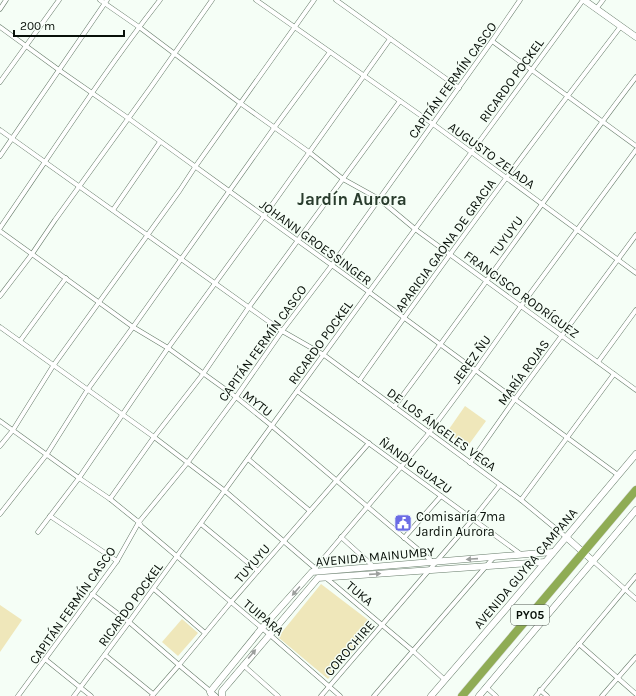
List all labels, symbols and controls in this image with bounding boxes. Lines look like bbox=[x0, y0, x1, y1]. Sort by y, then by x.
scale bar bbox=[14, 12, 124, 38]
street label: CAPITÁN FERMÍN CASCO bbox=[404, 18, 500, 141]
text: 200 m bbox=[20, 19, 55, 33]
street label: RICARDO POCKEL bbox=[476, 35, 547, 125]
street label: AUGUSTO ZELADA bbox=[446, 119, 538, 192]
street label: APARICIA GAONA DE GRACIA bbox=[392, 175, 499, 315]
district label: Jardín Aurora bbox=[297, 189, 407, 209]
street label: JOHANN GROESSINGER bbox=[257, 197, 375, 288]
street label: TUYUYU bbox=[487, 213, 526, 259]
street label: FRANCISCO RODRÍGUEZ bbox=[461, 246, 583, 341]
street label: CAPITÁN FERMÍN CASCO bbox=[214, 281, 310, 404]
street label: RICARDO POCKEL bbox=[285, 297, 356, 387]
street label: JEREZ ÑU bbox=[449, 332, 494, 386]
street label: MARÍA ROJAS bbox=[493, 335, 552, 408]
street label: DE LOS ÁNGELES VEGA bbox=[384, 383, 501, 474]
street label: MYTU bbox=[240, 387, 275, 420]
street label: ÑANDU GUAZU bbox=[377, 434, 455, 497]
street label: AVENIDA GUYRA CAMPANA bbox=[471, 505, 581, 632]
place label: Comisaría 7ma Jardin Aurora bbox=[416, 509, 505, 539]
public building icon: Comisaría 7ma Jardin Aurora bbox=[393, 513, 413, 533]
street label: TUYUYU bbox=[232, 541, 273, 586]
street label: CAPITÁN FERMÍN CASCO bbox=[24, 542, 119, 667]
street label: AVENIDA MAINUMBY bbox=[315, 544, 435, 569]
one-way arrow bbox=[466, 555, 478, 562]
street label: RICARDO POCKEL bbox=[95, 559, 166, 649]
one-way arrow bbox=[369, 571, 381, 578]
street label: TUKA bbox=[343, 578, 377, 609]
one-way arrow bbox=[291, 585, 300, 596]
street label: TUIPARA bbox=[240, 596, 287, 639]
road number: PY05 bbox=[511, 605, 549, 625]
street label: COROCHIRE bbox=[321, 618, 377, 679]
one-way arrow bbox=[248, 649, 257, 659]

